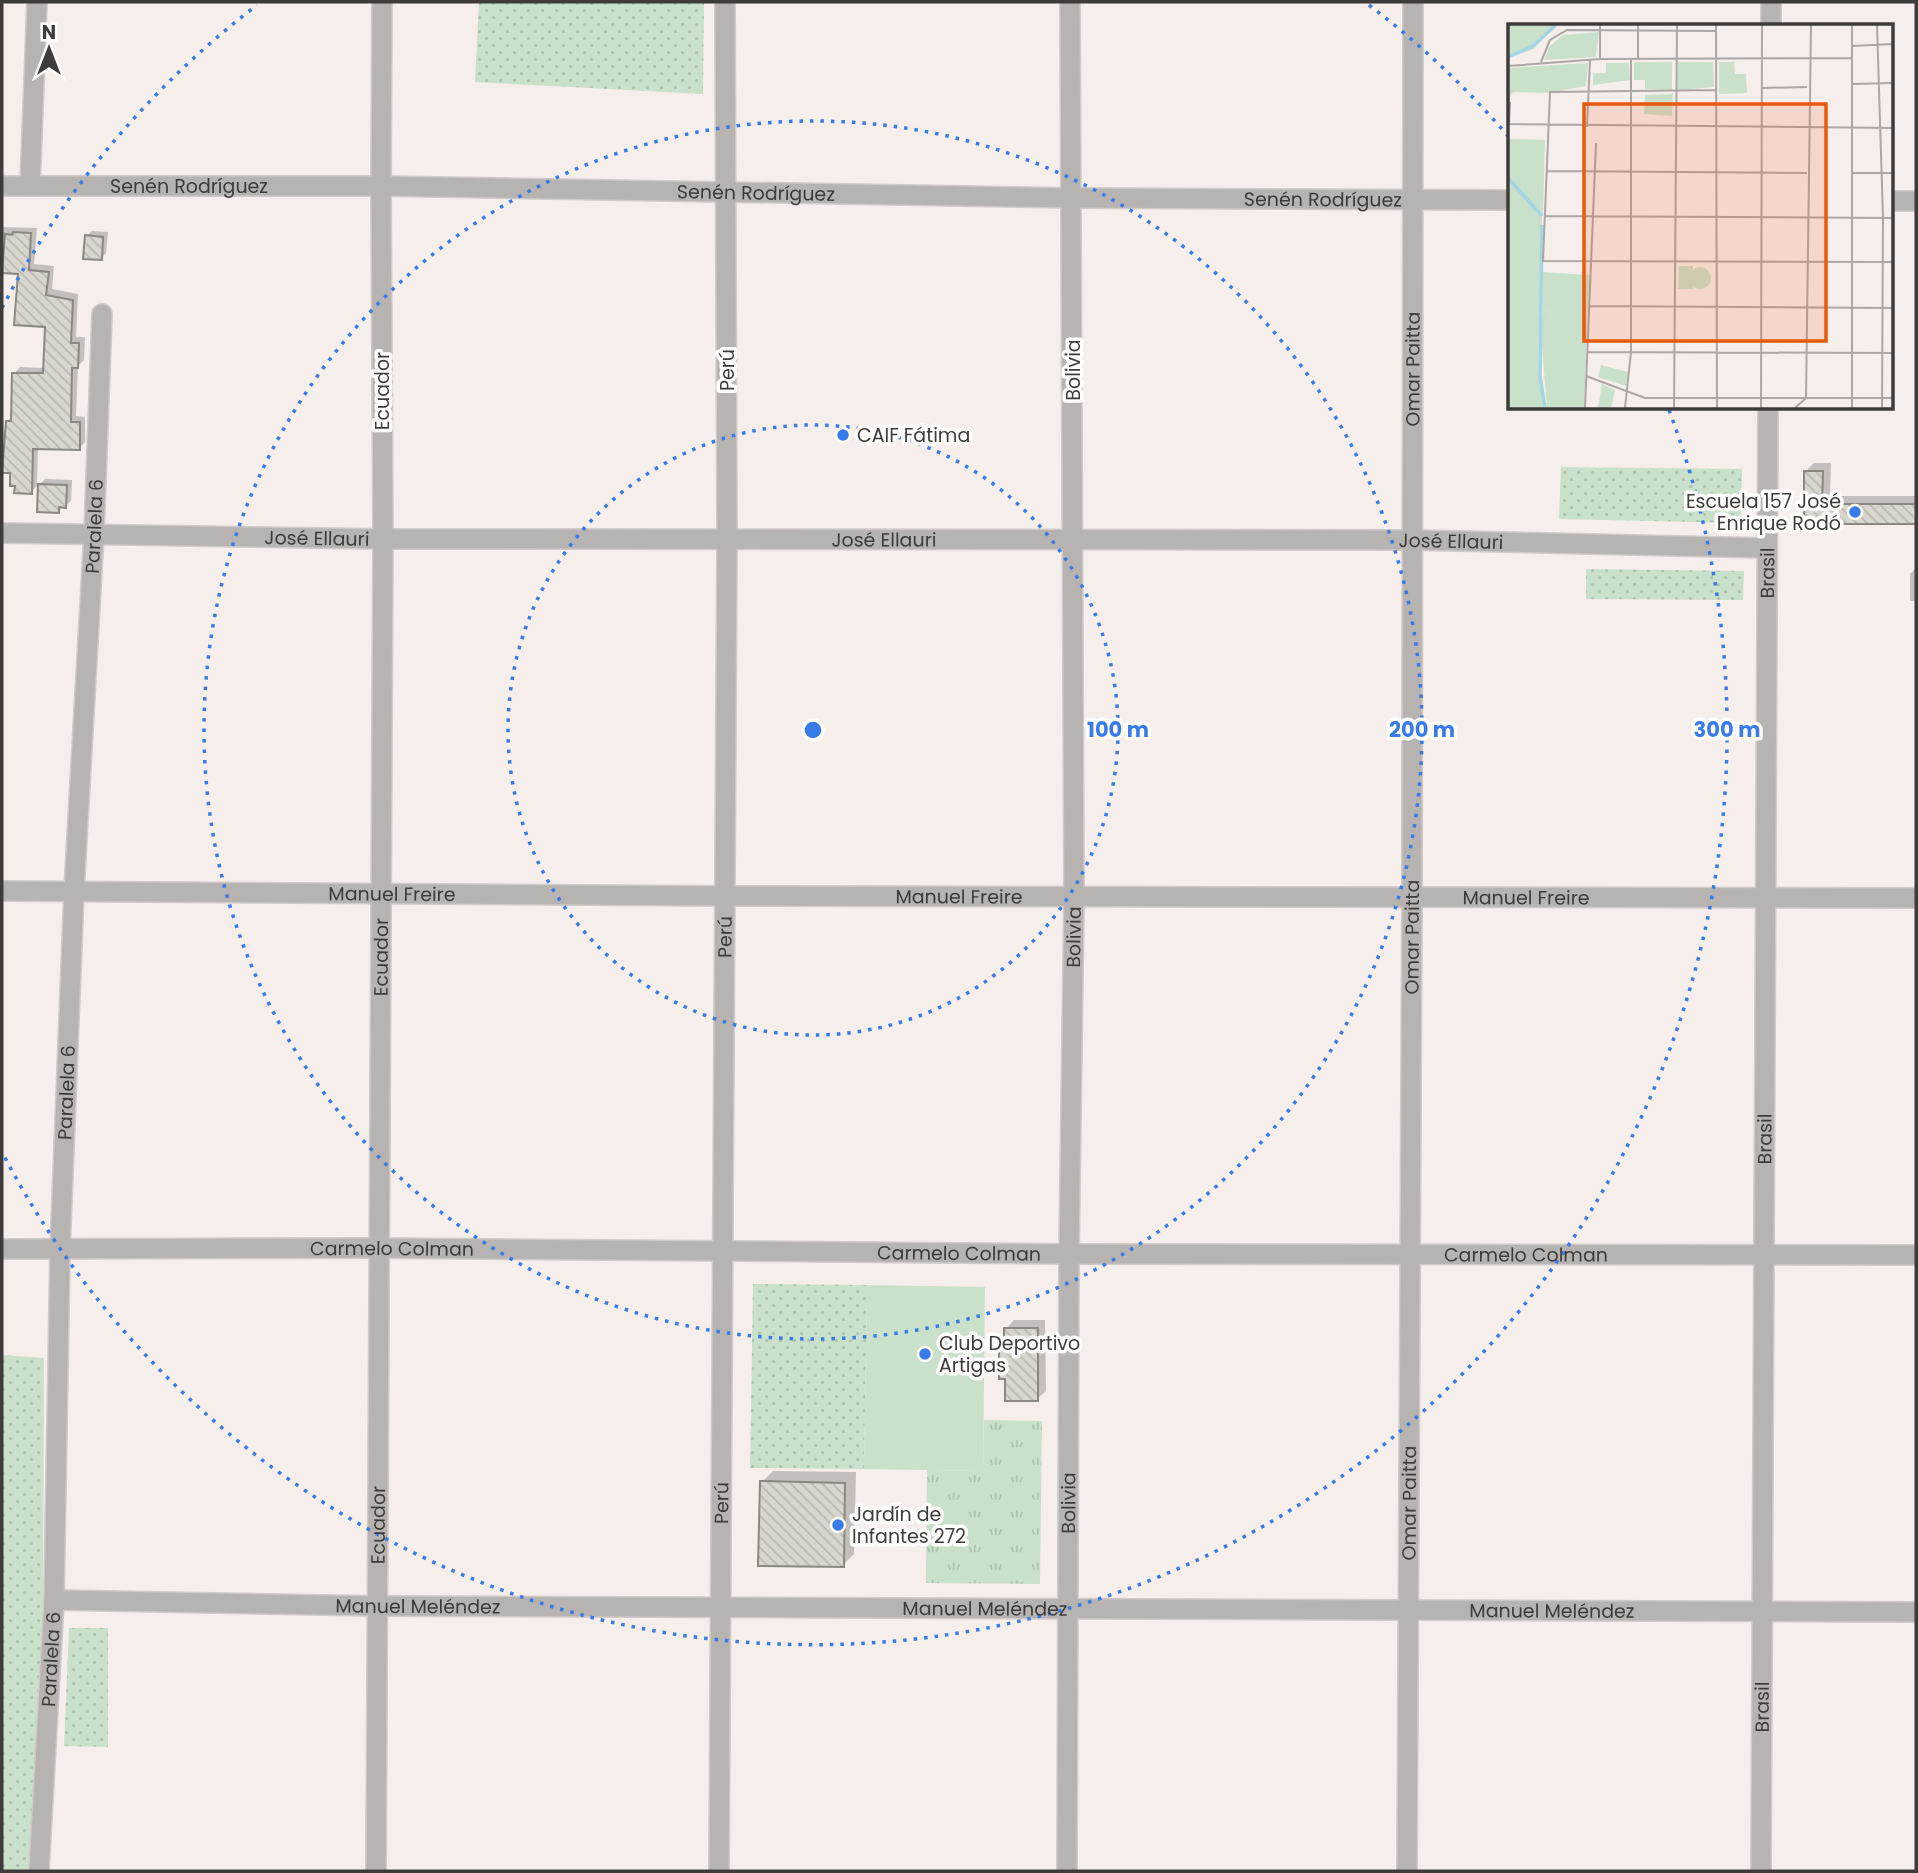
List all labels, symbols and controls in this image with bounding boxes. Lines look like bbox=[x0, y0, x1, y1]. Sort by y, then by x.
north arrow bbox=[14, 14, 84, 84]
text: N bbox=[42, 19, 56, 46]
inset map bbox=[1508, 24, 1894, 410]
street label: Senén Rodríguez bbox=[110, 173, 268, 200]
street label: Senén Rodríguez bbox=[677, 178, 835, 208]
street label: Senén Rodríguez bbox=[1244, 186, 1402, 214]
street label: Omar Paitta bbox=[1400, 312, 1427, 426]
street label: Bolivia bbox=[1060, 339, 1087, 401]
street label: Perú bbox=[714, 349, 741, 391]
street label: Ecuador bbox=[369, 352, 396, 430]
place label: CAIF Fátima bbox=[857, 422, 970, 449]
marker: CAIF Fátima bbox=[835, 427, 851, 443]
street label: Paralela 6 bbox=[79, 478, 110, 575]
place label: Escuela 157 José Enrique Rodó bbox=[1686, 488, 1841, 537]
marker: Escuela 157 José Enrique Rodó bbox=[1847, 504, 1863, 520]
street label: José Ellauri bbox=[264, 524, 370, 553]
street label: José Ellauri bbox=[831, 526, 936, 554]
street label: José Ellauri bbox=[1398, 527, 1504, 556]
street label: Brasil bbox=[1754, 547, 1781, 599]
text: 100 m bbox=[1087, 715, 1149, 744]
text: 200 m bbox=[1389, 715, 1455, 744]
text: 300 m bbox=[1694, 715, 1760, 744]
centre of rings bbox=[801, 718, 825, 742]
street label: Manuel Freire bbox=[328, 880, 456, 908]
street label: Omar Paitta bbox=[1399, 880, 1426, 994]
street label: Manuel Freire bbox=[895, 883, 1023, 911]
street label: Manuel Freire bbox=[1462, 884, 1590, 911]
street label: Bolivia bbox=[1060, 906, 1088, 968]
street label: Perú bbox=[711, 916, 739, 958]
street label: Ecuador bbox=[368, 918, 395, 996]
street label: Paralela 6 bbox=[51, 1045, 82, 1141]
street label: Brasil bbox=[1751, 1113, 1779, 1165]
street label: Carmelo Colman bbox=[310, 1235, 474, 1263]
street label: Carmelo Colman bbox=[877, 1239, 1041, 1268]
street label: Carmelo Colman bbox=[1444, 1241, 1608, 1269]
place label: Club Deportivo Artigas bbox=[939, 1330, 1080, 1379]
marker: Club Deportivo Artigas bbox=[917, 1346, 933, 1362]
street label: Omar Paitta bbox=[1396, 1446, 1423, 1560]
street label: Bolivia bbox=[1055, 1472, 1082, 1534]
street label: Perú bbox=[708, 1482, 735, 1524]
street label: Ecuador bbox=[365, 1486, 392, 1564]
place label: Jardín de Infantes 272 bbox=[852, 1501, 966, 1550]
marker: Jardín de Infantes 272 bbox=[830, 1517, 846, 1533]
street label: Manuel Meléndez bbox=[335, 1592, 501, 1620]
street label: Manuel Meléndez bbox=[902, 1595, 1068, 1623]
street label: Manuel Meléndez bbox=[1469, 1597, 1635, 1625]
street label: Paralela 6 bbox=[35, 1611, 67, 1708]
street label: Brasil bbox=[1749, 1681, 1776, 1733]

